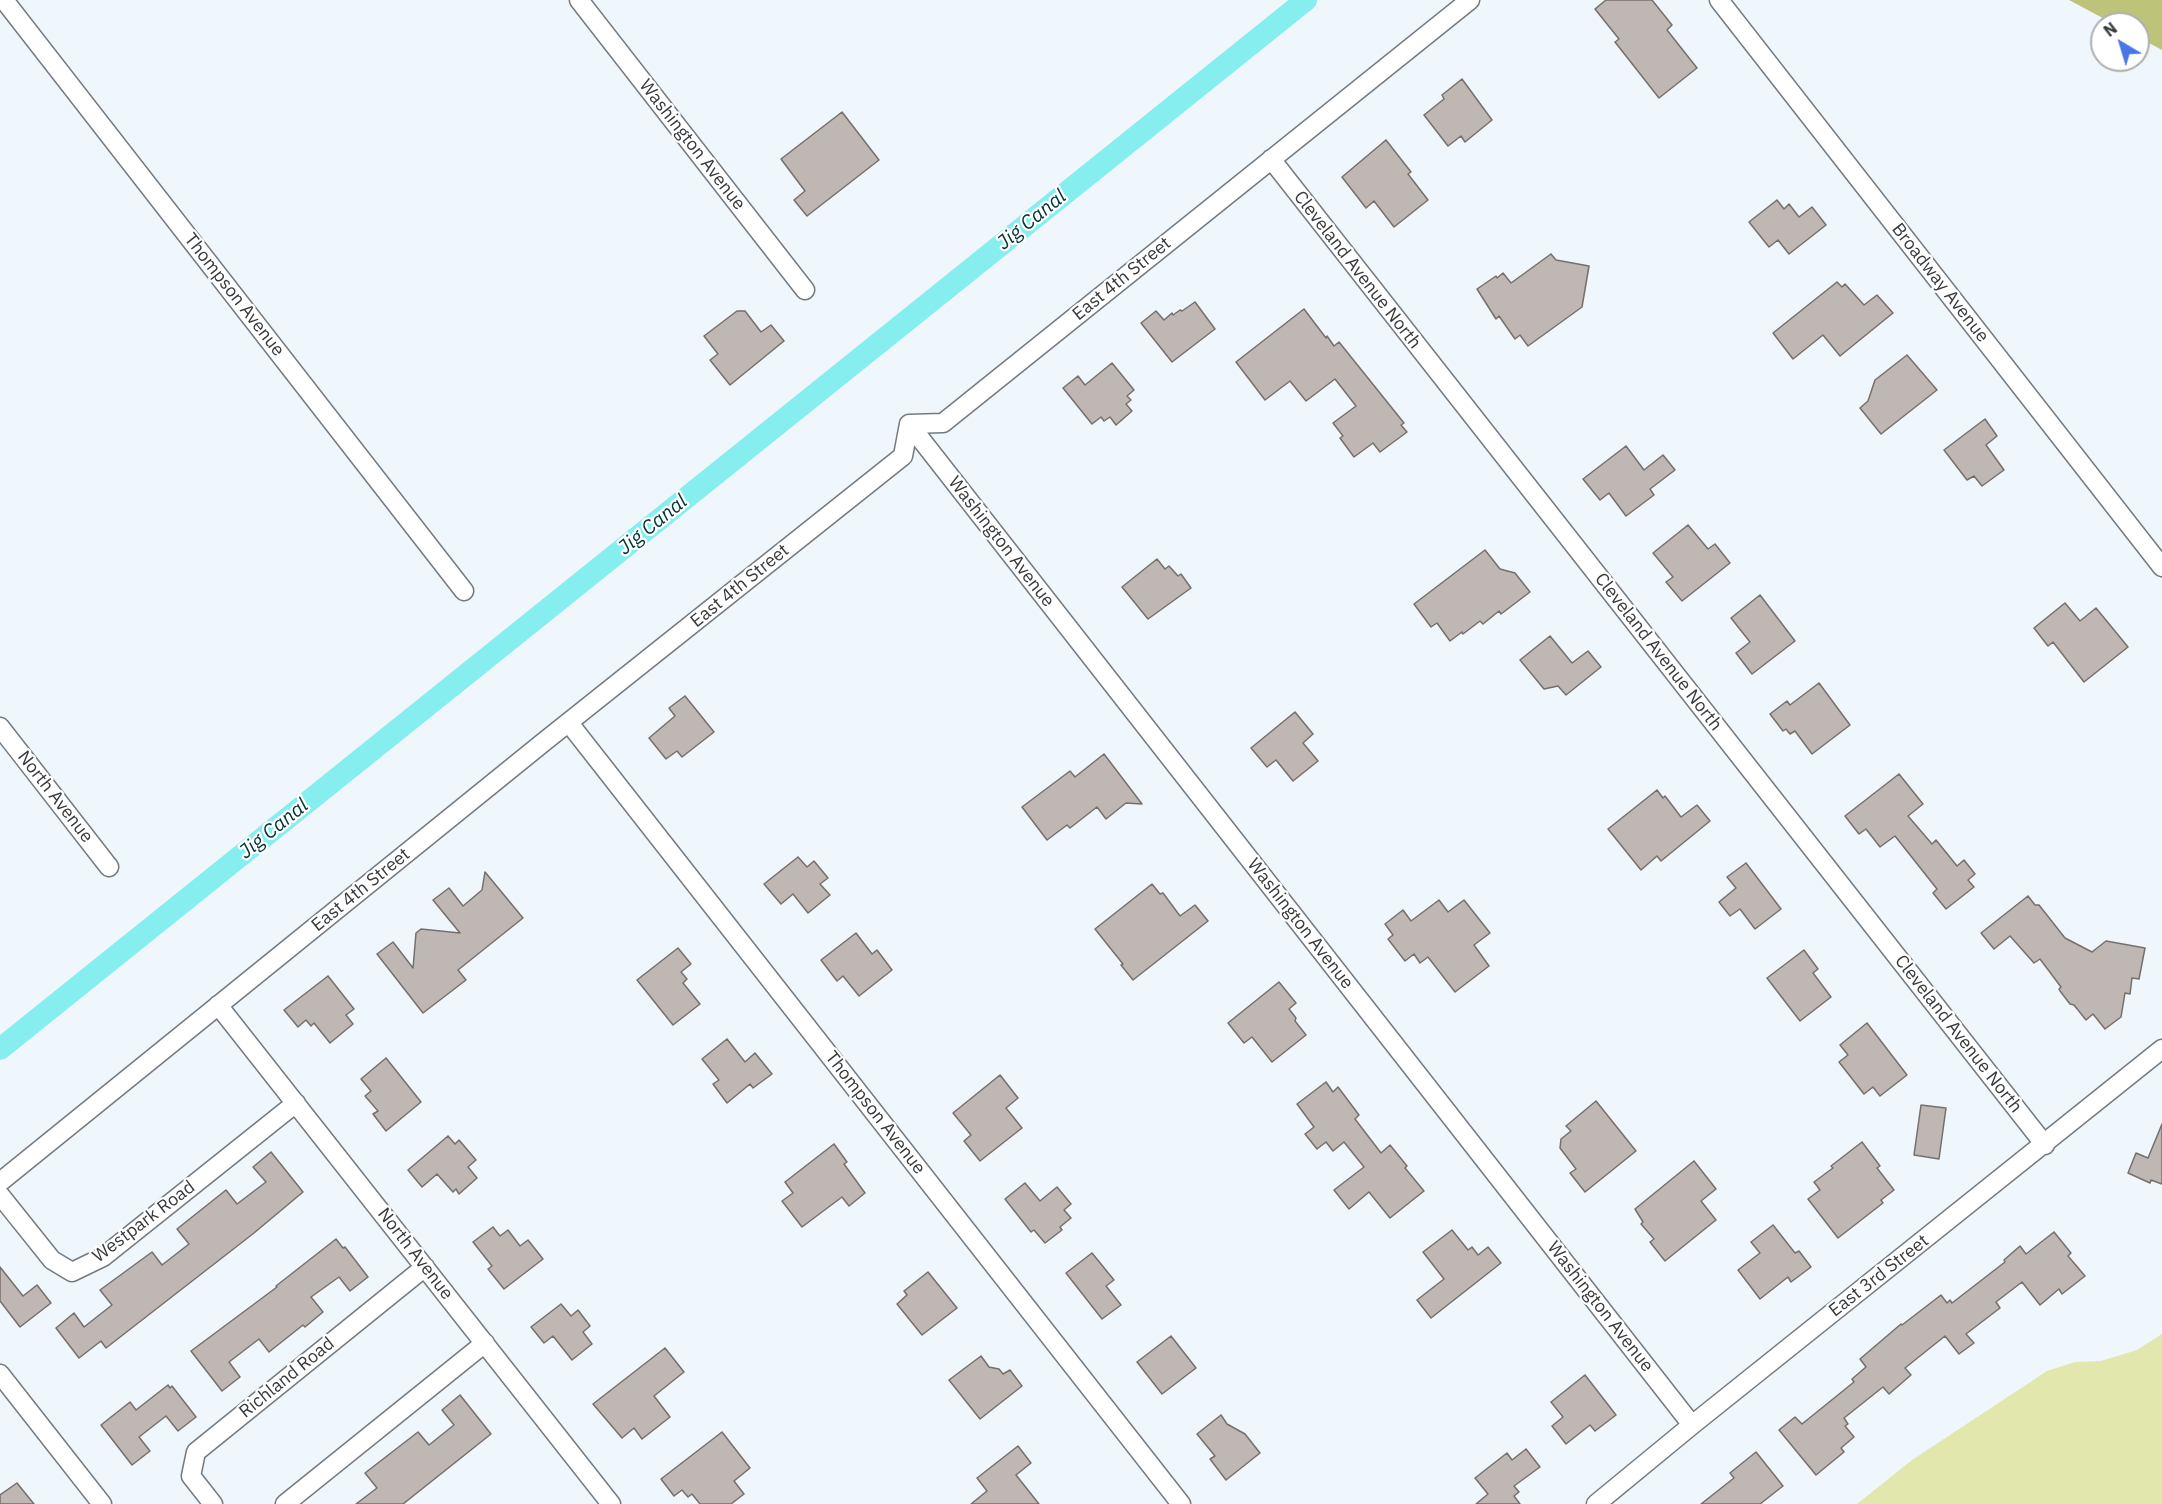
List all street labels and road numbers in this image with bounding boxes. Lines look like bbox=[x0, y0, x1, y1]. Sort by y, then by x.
street label: Washington Avenue bbox=[634, 75, 750, 215]
street label: Cleveland Avenue North bbox=[1289, 187, 1425, 353]
street label: Broadway Avenue bbox=[1887, 219, 1993, 347]
street label: Thompson Avenue bbox=[179, 229, 289, 361]
street label: East 4th Street bbox=[1068, 233, 1176, 325]
street label: Washington Avenue bbox=[943, 472, 1059, 612]
street label: East 4th Street bbox=[686, 540, 794, 632]
street label: Cleveland Avenue North bbox=[1590, 569, 1726, 735]
street label: North Avenue bbox=[13, 747, 97, 847]
street label: East 4th Street bbox=[307, 844, 415, 936]
street label: Washington Avenue bbox=[1242, 854, 1358, 994]
street label: Cleveland Avenue North bbox=[1890, 951, 2026, 1117]
street label: Thompson Avenue bbox=[820, 1047, 930, 1179]
street label: Westpark Road bbox=[89, 1177, 199, 1267]
street label: North Avenue bbox=[373, 1204, 457, 1304]
street label: East 3rd Street bbox=[1825, 1230, 1933, 1322]
street label: Washington Avenue bbox=[1542, 1237, 1658, 1377]
street label: Richland Road bbox=[235, 1333, 339, 1423]

